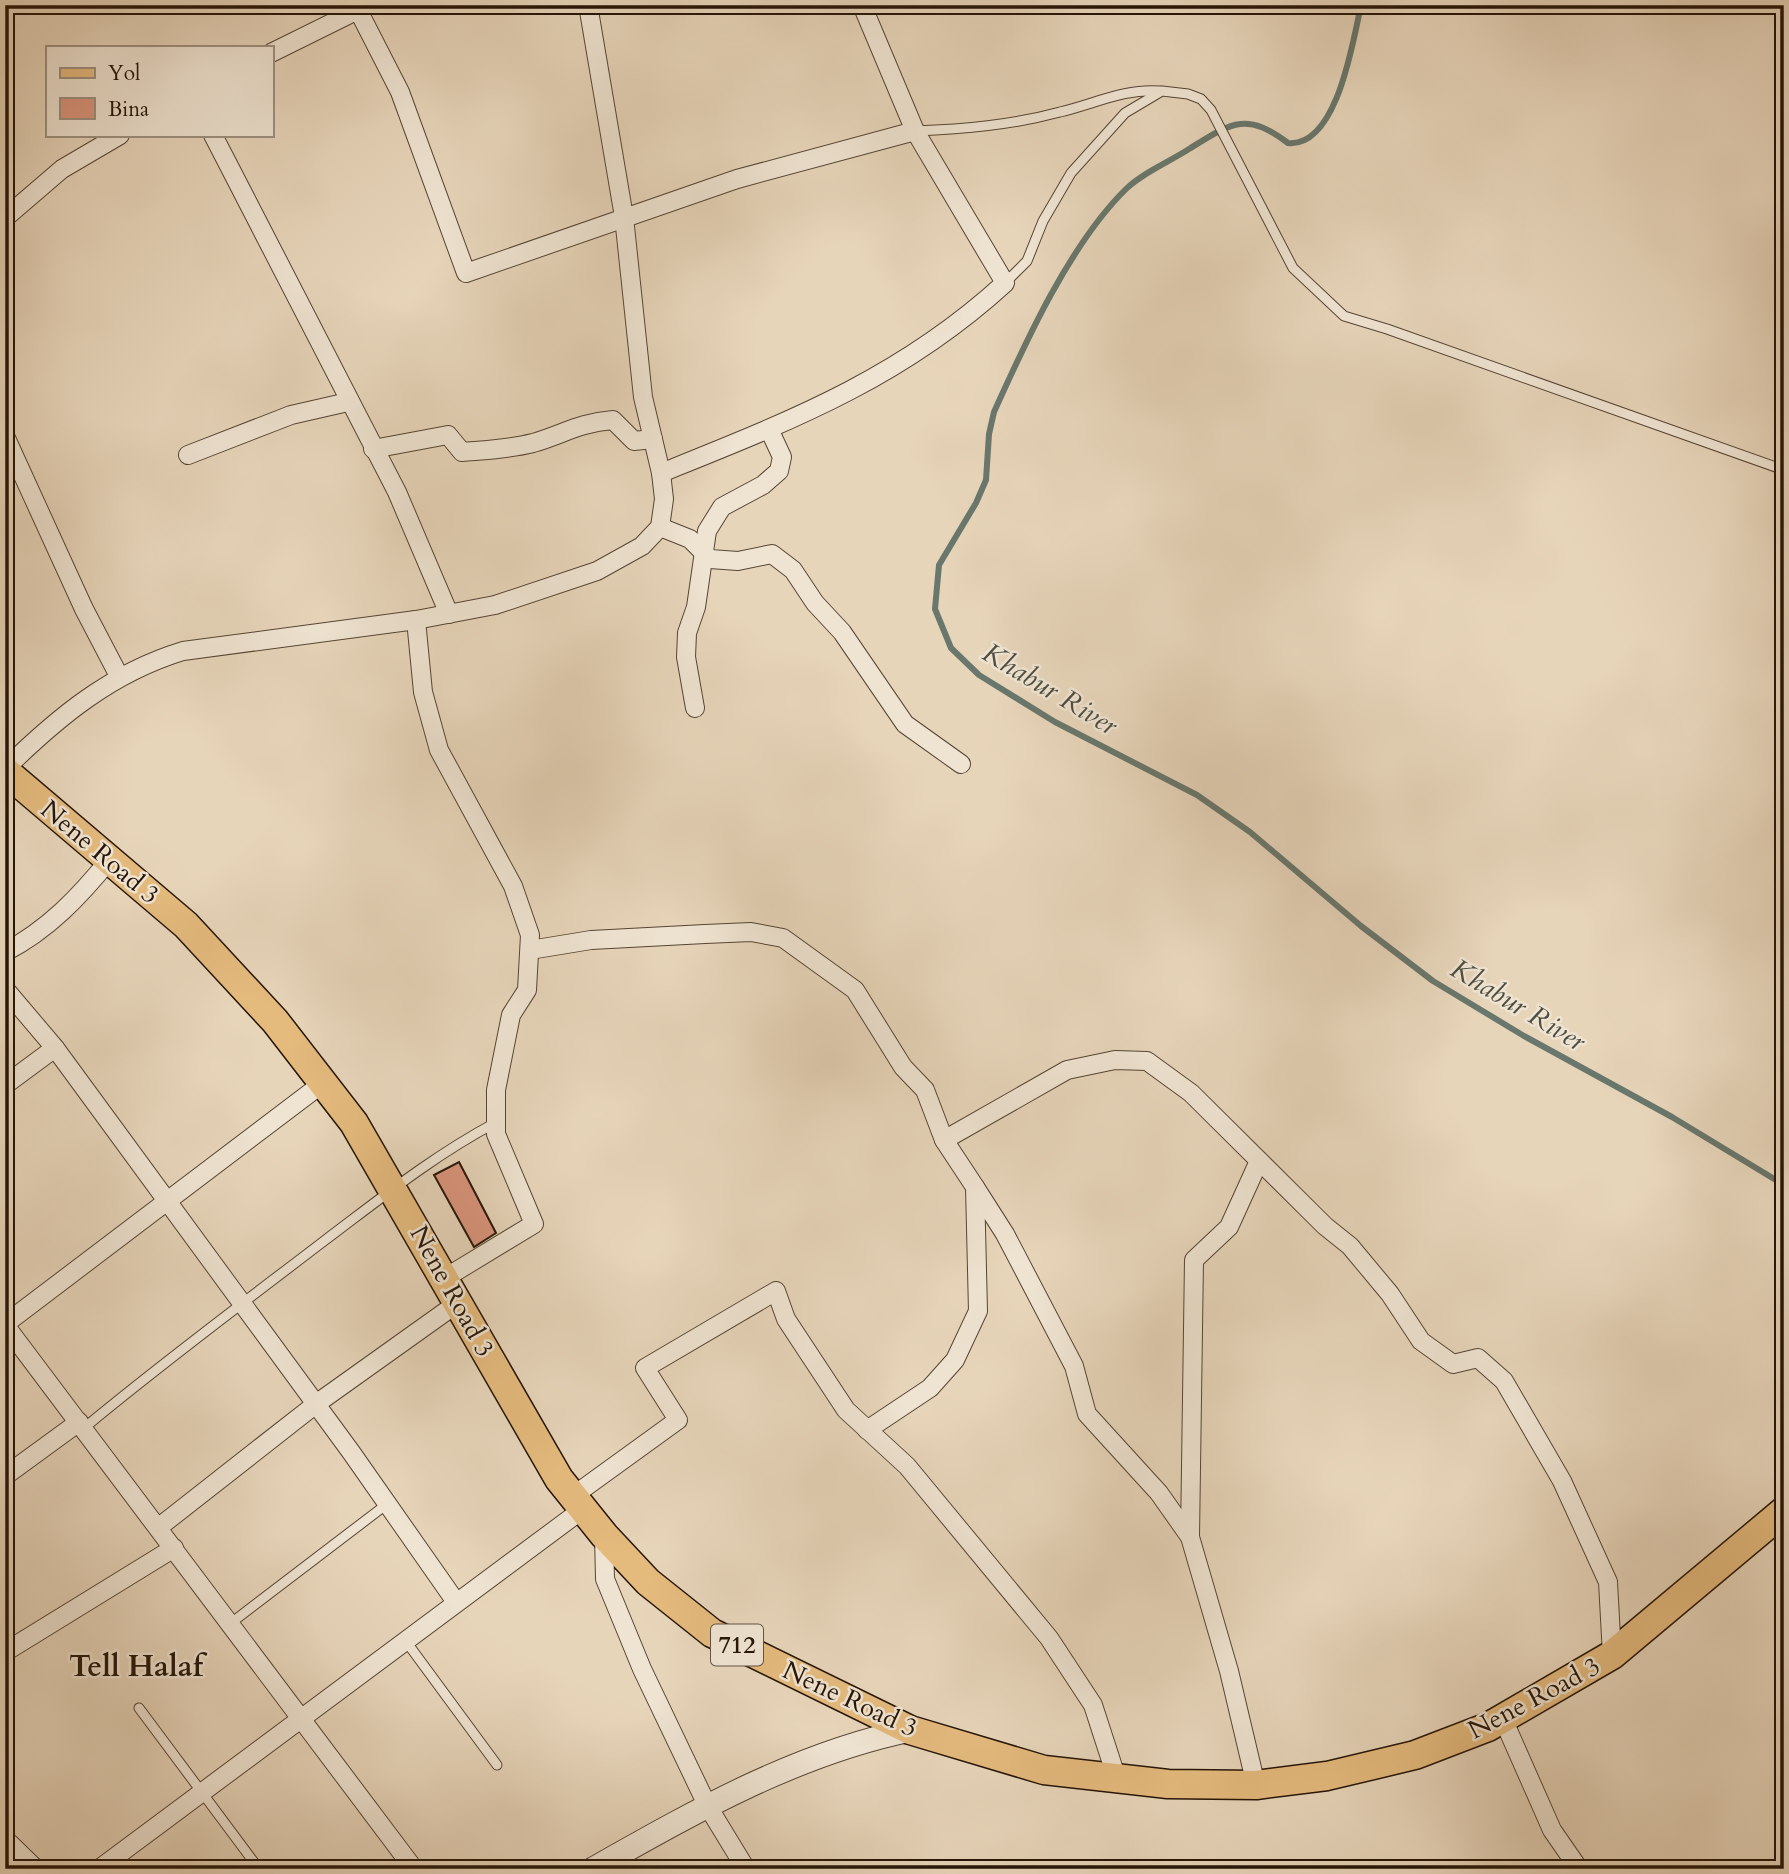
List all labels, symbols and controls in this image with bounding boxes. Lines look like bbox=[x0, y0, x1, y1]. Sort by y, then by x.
legend bbox=[46, 46, 273, 136]
text: Yol bbox=[108, 59, 140, 88]
text: Bina bbox=[108, 95, 149, 124]
water label: Khabur River bbox=[975, 634, 1125, 745]
street label: Nene Road 3 bbox=[33, 792, 167, 912]
water label: Khabur River bbox=[1443, 950, 1593, 1061]
street label: Nene Road 3 bbox=[402, 1219, 502, 1363]
road number: 712 bbox=[711, 1624, 763, 1666]
district label: Tell Halaf bbox=[69, 1646, 208, 1687]
street label: Nene Road 3 bbox=[1462, 1649, 1606, 1747]
street label: Nene Road 3 bbox=[777, 1652, 923, 1746]

